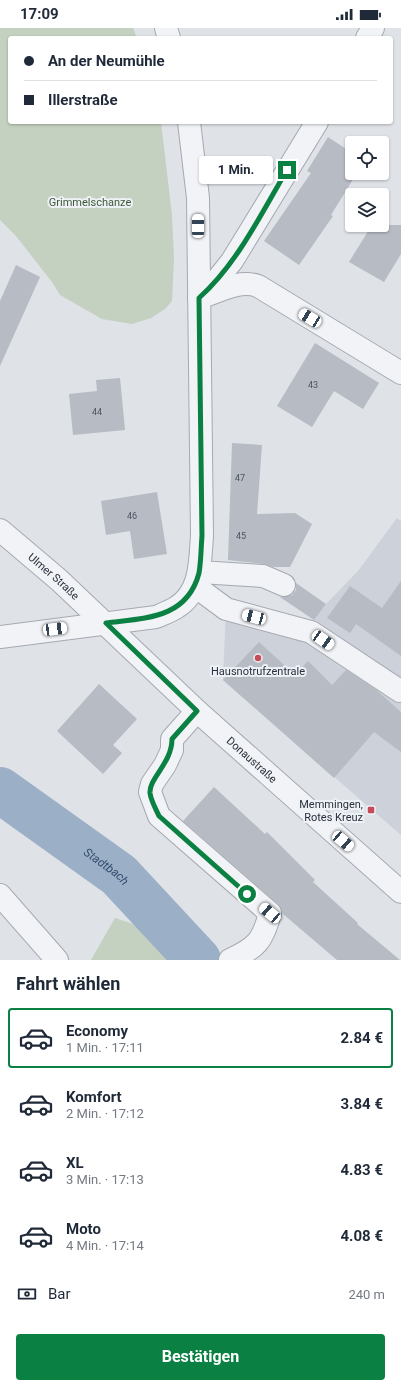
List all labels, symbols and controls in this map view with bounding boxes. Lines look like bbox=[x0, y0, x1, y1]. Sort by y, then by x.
text: 17:09 bbox=[20, 5, 59, 23]
text: An der Neumühle bbox=[48, 52, 165, 70]
text: Illerstraße bbox=[48, 91, 118, 109]
map controls bbox=[345, 136, 389, 232]
button: locate bbox=[345, 136, 389, 180]
callout: 1 Min. bbox=[199, 156, 273, 184]
route end bbox=[278, 161, 296, 179]
text: 1 Min. bbox=[218, 162, 254, 177]
button: layers bbox=[345, 188, 389, 232]
park label: Grimmelschanze bbox=[49, 196, 131, 209]
car bbox=[192, 214, 204, 238]
car bbox=[297, 307, 323, 329]
house number: 43 bbox=[308, 380, 318, 390]
house number: 44 bbox=[92, 407, 102, 417]
house number: 47 bbox=[235, 473, 245, 483]
house number: 46 bbox=[127, 511, 137, 521]
house number: 45 bbox=[236, 531, 246, 541]
street label: Ulmer Straße bbox=[26, 550, 82, 602]
car bbox=[241, 608, 267, 626]
car bbox=[42, 622, 68, 636]
car bbox=[310, 628, 336, 652]
marker: Hausnotrufzentrale bbox=[253, 653, 263, 663]
place label: Hausnotrufzentrale bbox=[211, 665, 305, 678]
street label: Donaustraße bbox=[224, 734, 280, 786]
place label: Memmingen, Rotes Kreuz bbox=[299, 798, 364, 824]
marker: Memmingen, Rotes Kreuz bbox=[366, 805, 376, 815]
car bbox=[330, 829, 356, 853]
water label: Stadtbach bbox=[81, 845, 132, 888]
route start bbox=[238, 885, 256, 903]
car bbox=[257, 901, 283, 925]
text: Fahrt wählen bbox=[16, 973, 120, 994]
icon: car bbox=[18, 1020, 54, 1056]
text: Economy bbox=[66, 1022, 128, 1040]
text: 2.84 € bbox=[340, 1029, 383, 1047]
text: 1 Min. · 17:11 bbox=[66, 1040, 144, 1055]
icon: car bbox=[18, 1086, 54, 1122]
text: Komfort bbox=[66, 1088, 122, 1106]
text: 3.84 € bbox=[340, 1095, 383, 1113]
text: 2 Min. · 17:12 bbox=[66, 1106, 144, 1121]
icon: car bbox=[18, 1152, 54, 1188]
text: XL bbox=[66, 1154, 84, 1172]
text: 4.83 € bbox=[340, 1161, 383, 1179]
text: 3 Min. · 17:13 bbox=[66, 1172, 144, 1187]
icon: car bbox=[18, 1218, 54, 1254]
text: Moto bbox=[66, 1220, 101, 1238]
text: 4.08 € bbox=[340, 1227, 383, 1245]
text: 4 Min. · 17:14 bbox=[66, 1238, 144, 1253]
icon: cash bbox=[16, 1283, 38, 1305]
text: Bar bbox=[48, 1285, 71, 1303]
text: 240 m bbox=[348, 1287, 385, 1302]
button: Bestätigen bbox=[16, 1334, 385, 1380]

